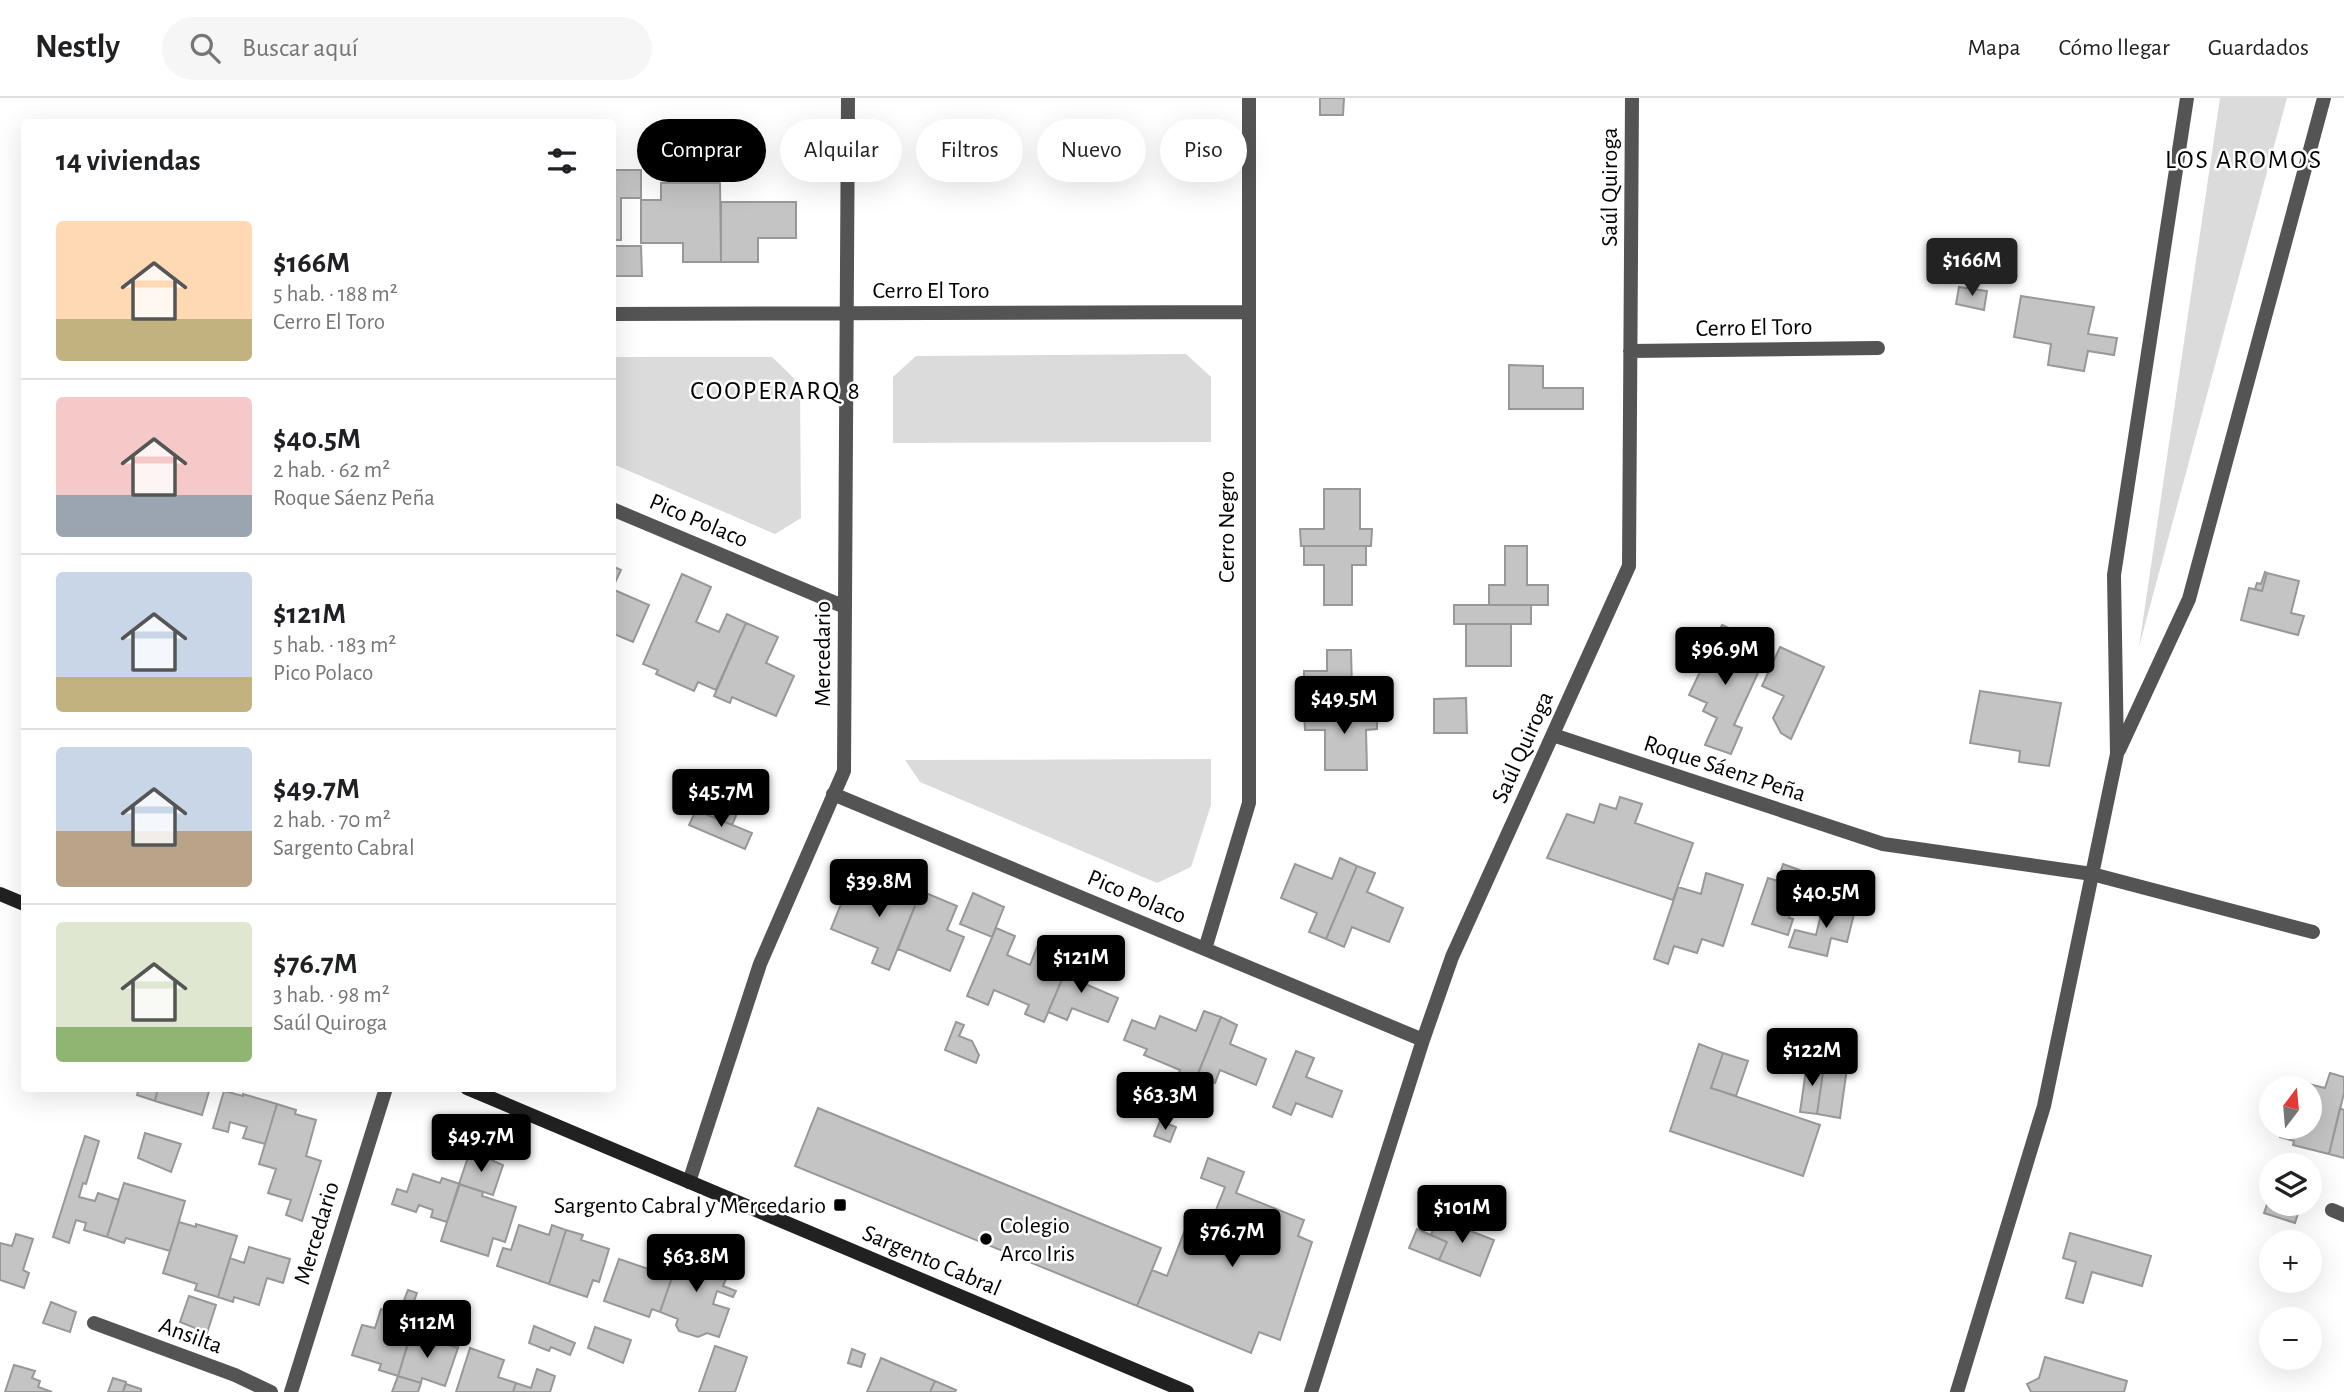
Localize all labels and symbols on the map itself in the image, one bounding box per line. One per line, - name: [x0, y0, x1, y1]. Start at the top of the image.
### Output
- street label: Saúl Quiroga: [1598, 127, 1622, 247]
- district label: LOS AROMOS: [2165, 147, 2323, 173]
- pin: $166M: [1923, 238, 2021, 298]
- street label: Cerro El Toro: [873, 279, 989, 303]
- street label: Cerro El Toro: [1695, 315, 1813, 341]
- district label: COOPERARQ 8: [690, 378, 862, 404]
- street label: Cerro Negro: [1215, 471, 1239, 583]
- street label: Pico Polaco: [646, 489, 751, 552]
- street label: Mercedario: [811, 601, 835, 707]
- pin: $96.9M: [1668, 628, 1782, 687]
- pin: $49.5M: [1287, 676, 1401, 736]
- street label: Saúl Quiroga: [1488, 688, 1558, 807]
- street label: Roque Sáenz Peña: [1641, 731, 1809, 806]
- pin: $45.7M: [664, 770, 778, 829]
- pin: $39.8M: [822, 860, 936, 919]
- street label: Pico Polaco: [1084, 865, 1189, 928]
- pin: $40.5M: [1769, 870, 1883, 930]
- pin: $121M: [1032, 936, 1130, 995]
- pin: $122M: [1763, 1028, 1861, 1088]
- pin: $63.3M: [1108, 1072, 1222, 1132]
- north arrow: [2259, 1076, 2322, 1139]
- pin: $49.7M: [424, 1114, 538, 1174]
- street label: Mercedario: [290, 1179, 344, 1288]
- pin: $101M: [1413, 1186, 1511, 1245]
- place label: Sargento Cabral y Mercedario: [554, 1194, 826, 1218]
- marker: Sargento Cabral y Mercedario: [832, 1197, 848, 1213]
- pin: $76.7M: [1175, 1210, 1289, 1269]
- place label: Colegio Arco Iris: [1000, 1214, 1075, 1266]
- street label: Sargento Cabral: [859, 1221, 1004, 1301]
- marker: Colegio Arco Iris: [978, 1231, 994, 1247]
- pin: $63.8M: [639, 1234, 753, 1294]
- pin: $112M: [378, 1300, 476, 1360]
- street label: Ansilta: [156, 1313, 225, 1358]

